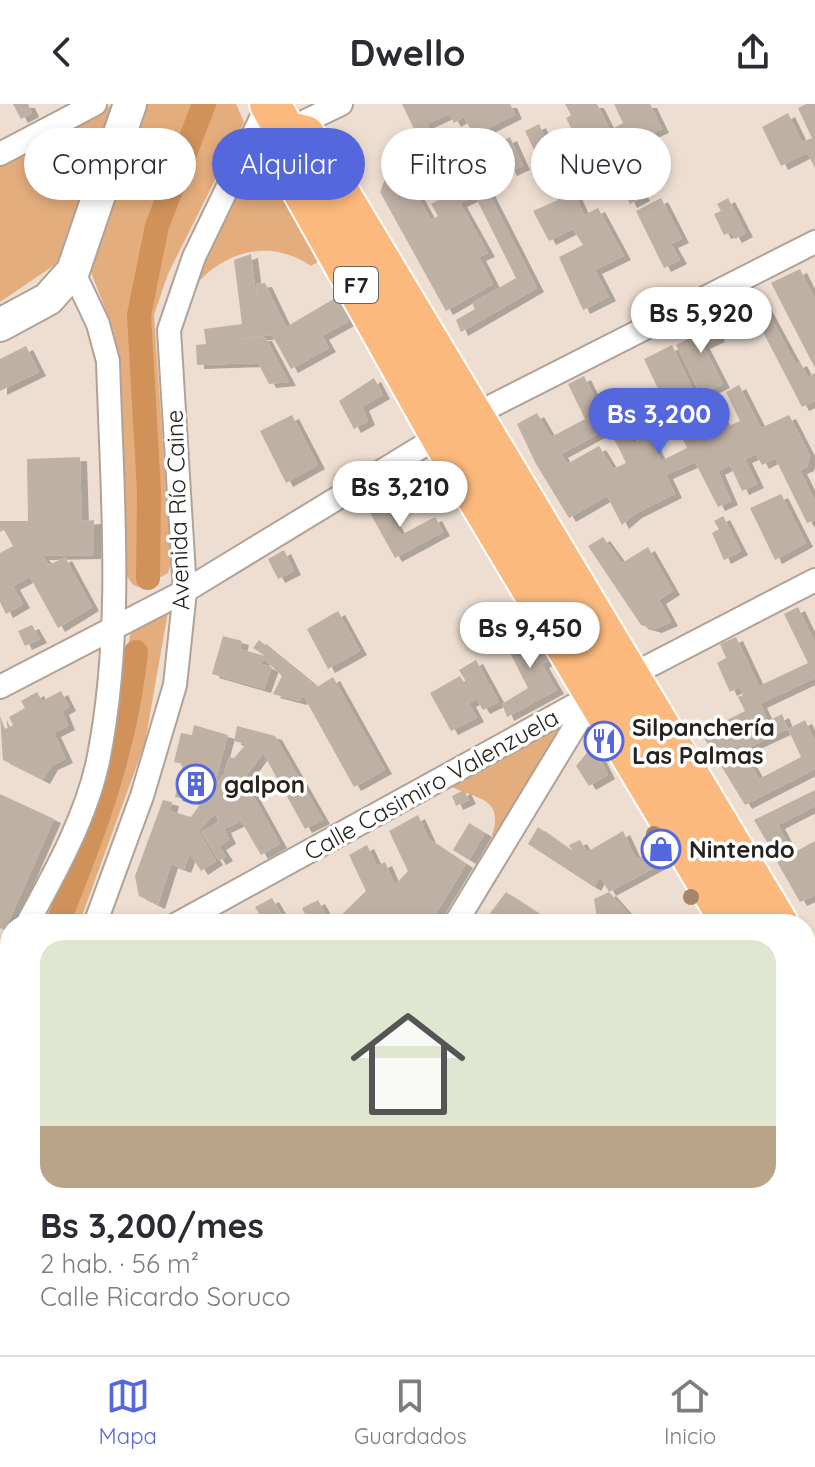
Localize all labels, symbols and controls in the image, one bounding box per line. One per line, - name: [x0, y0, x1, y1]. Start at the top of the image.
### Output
- icon: back: [40, 30, 84, 74]
- text: Dwello: [349, 30, 466, 75]
- icon: share: [731, 30, 775, 74]
- chip: Comprar: [24, 128, 196, 200]
- chip: Alquilar: [212, 128, 365, 200]
- chip: Filtros: [381, 128, 515, 200]
- chip: Nuevo: [531, 128, 671, 200]
- road number: F7: [334, 267, 378, 303]
- pin: Bs 5,920: [618, 287, 784, 355]
- text: Bs 5,920: [649, 296, 753, 329]
- pin: Bs 3,200: [576, 388, 742, 456]
- text: Bs 3,200: [607, 397, 711, 430]
- street label: Avenida Río Caine: [159, 409, 195, 611]
- pin: Bs 3,210: [317, 461, 483, 529]
- text: Bs 3,210: [351, 470, 449, 503]
- pin: Bs 9,450: [447, 602, 613, 670]
- text: Bs 9,450: [478, 611, 582, 644]
- street label: Calle Casimiro Valenzuela: [299, 702, 563, 866]
- place label: Silpanchería Las Palmas: [632, 712, 775, 770]
- restaurant icon: Silpanchería Las Palmas: [583, 720, 625, 762]
- building icon: galpon: [175, 763, 217, 805]
- place label: galpon: [224, 769, 305, 799]
- shop icon: Nintendo: [640, 828, 682, 870]
- place label: Nintendo: [689, 834, 795, 864]
- icon: home: [336, 992, 480, 1136]
- text: Bs 3,200/mes: [40, 1204, 264, 1247]
- text: 2 hab. · 56 m²: [40, 1247, 199, 1280]
- text: Calle Ricardo Soruco: [40, 1280, 291, 1313]
- tab: Mapa: [99, 1374, 157, 1450]
- tab: Guardados: [354, 1374, 467, 1450]
- tab: Inicio: [664, 1374, 716, 1450]

